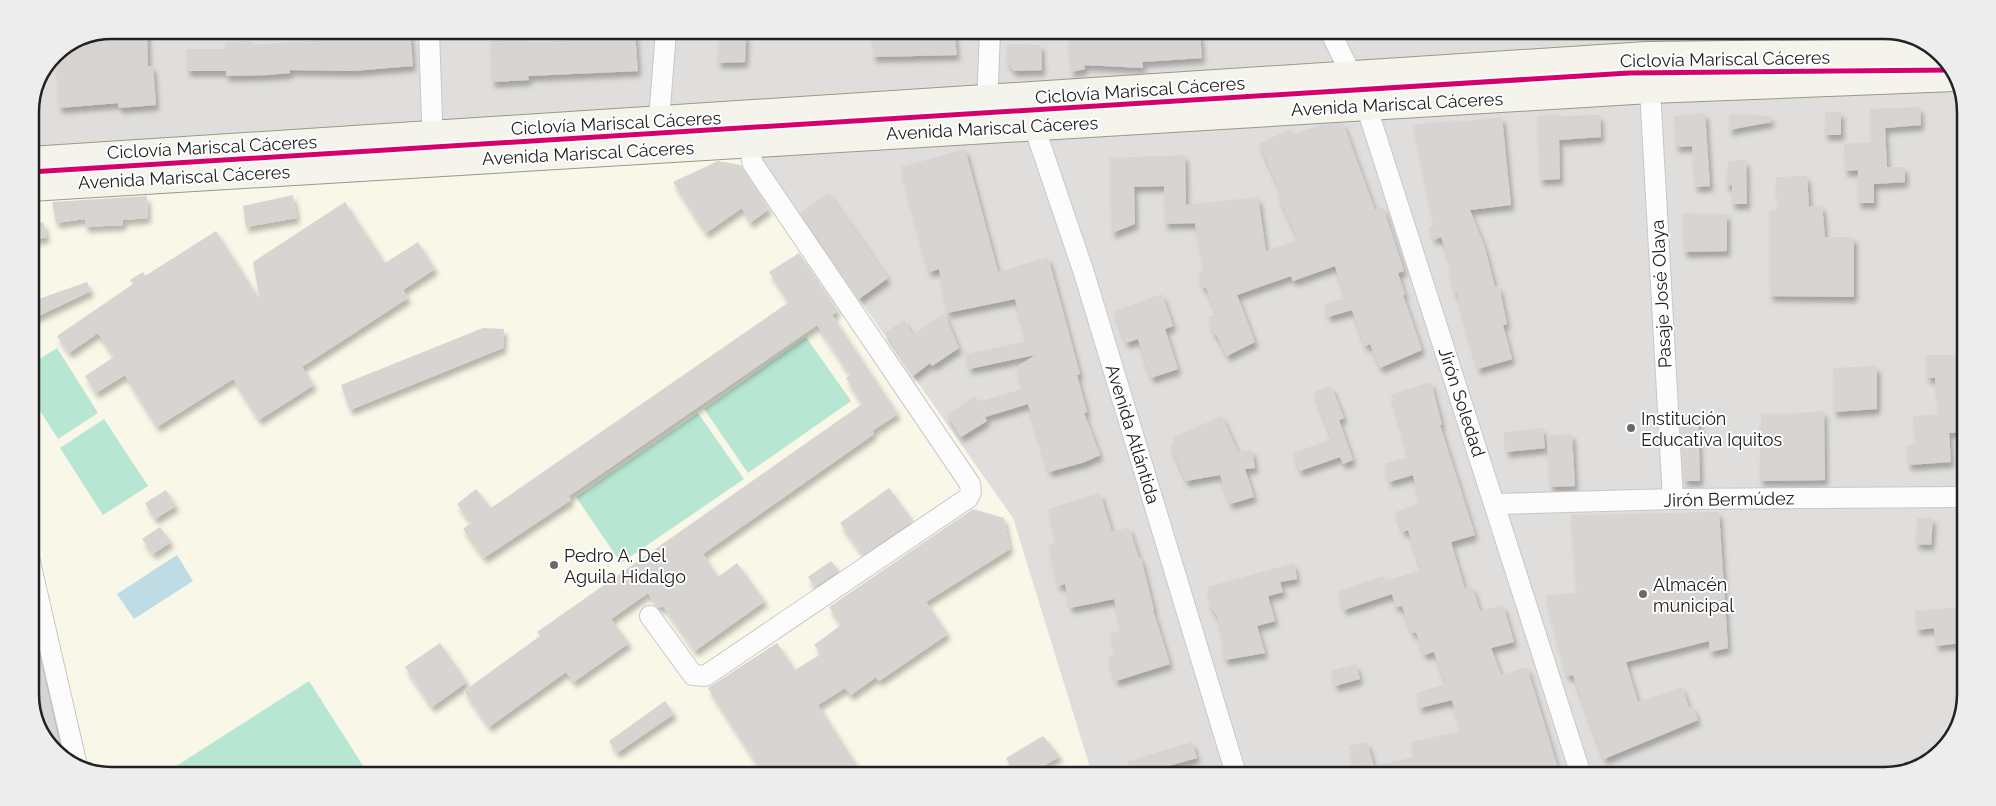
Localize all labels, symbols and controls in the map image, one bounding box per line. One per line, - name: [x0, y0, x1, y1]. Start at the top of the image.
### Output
- street label: Ciclovía Mariscal Cáceres: [1620, 47, 1831, 71]
- street label: Ciclovía Mariscal Cáceres: [1034, 72, 1246, 108]
- street label: Avenida Mariscal Cáceres: [1290, 88, 1504, 120]
- street label: Ciclovía Mariscal Cáceres: [510, 107, 722, 139]
- street label: Avenida Mariscal Cáceres: [885, 112, 1099, 144]
- street label: Ciclovía Mariscal Cáceres: [106, 131, 318, 163]
- street label: Avenida Mariscal Cáceres: [481, 137, 695, 169]
- street label: Avenida Mariscal Cáceres: [77, 161, 291, 193]
- street label: Pasaje José Olaya: [1647, 219, 1675, 369]
- street label: Jirón Soledad: [1434, 345, 1490, 459]
- street label: Avenida Atlántida: [1102, 362, 1164, 506]
- place label: Institución Educativa Iquitos: [1641, 408, 1783, 450]
- marker: Institución Educativa Iquitos: [1625, 422, 1637, 434]
- street label: Jirón Bermúdez: [1663, 487, 1795, 511]
- place label: Pedro A. Del Aguila Hidalgo: [564, 545, 686, 587]
- marker: Pedro A. Del Aguila Hidalgo: [548, 559, 560, 571]
- place label: Almacén municipal: [1653, 574, 1734, 616]
- marker: Almacén municipal: [1637, 588, 1649, 600]

